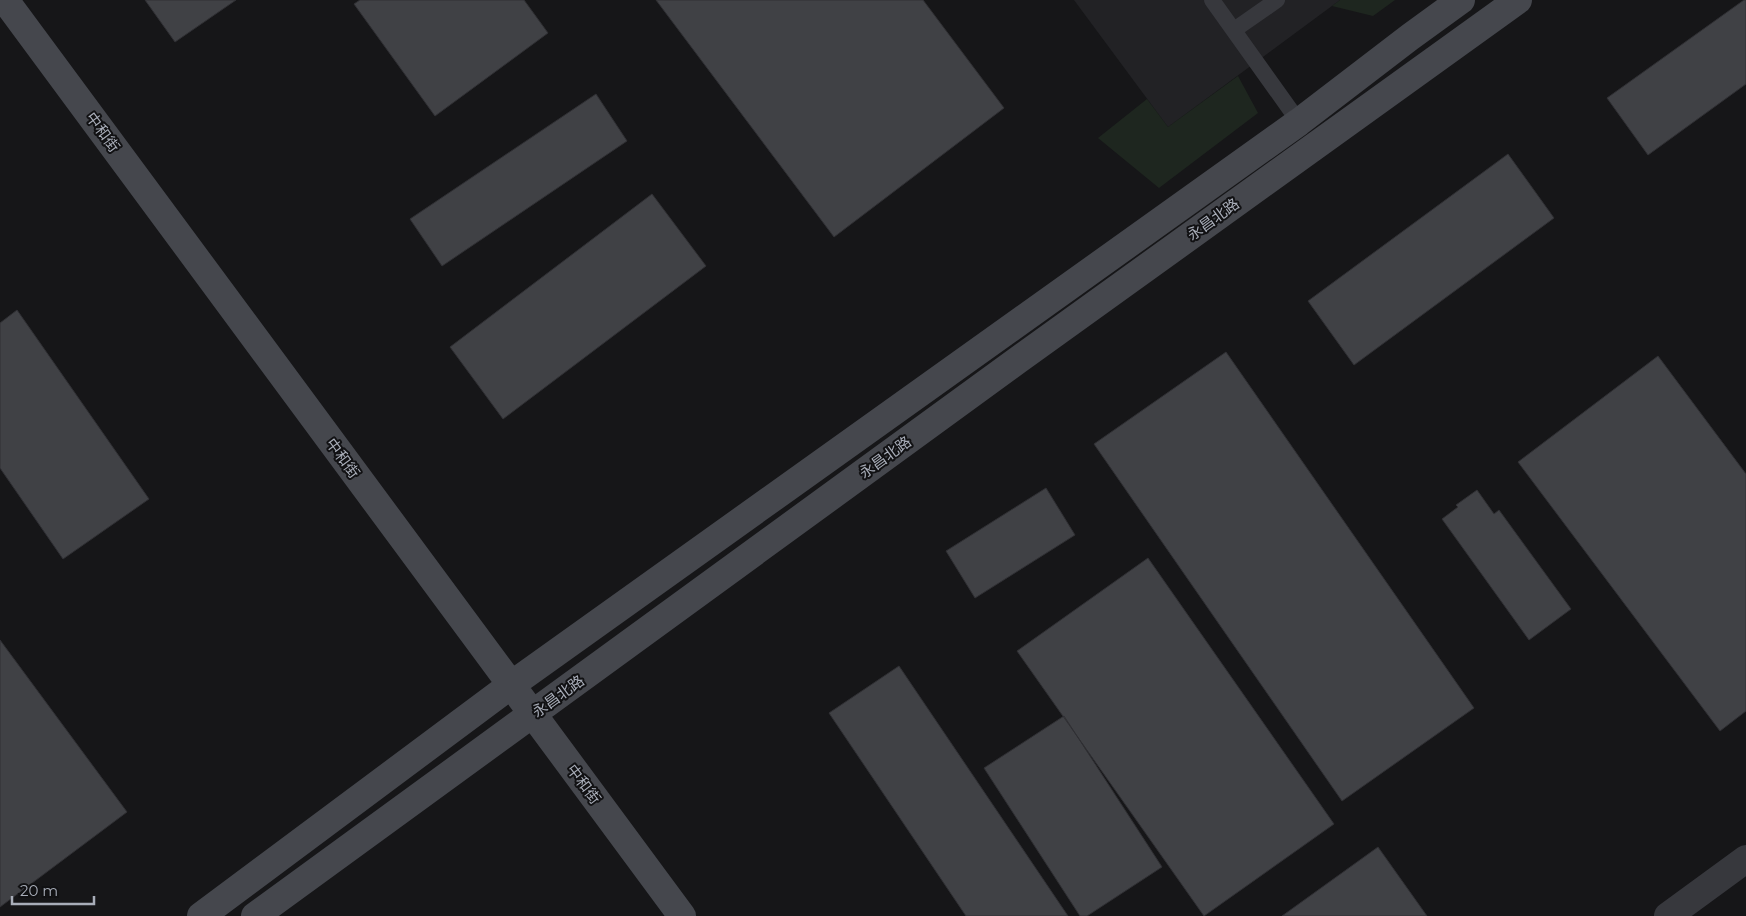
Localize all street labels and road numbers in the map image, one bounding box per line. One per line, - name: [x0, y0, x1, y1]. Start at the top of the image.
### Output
- street label: 中和街: [82, 108, 124, 156]
- street label: 永昌北路: [1183, 194, 1243, 244]
- street label: 永昌北路: [855, 432, 915, 482]
- street label: 中和街: [322, 434, 364, 482]
- street label: 永昌北路: [528, 671, 588, 721]
- street label: 中和街: [563, 760, 605, 808]

